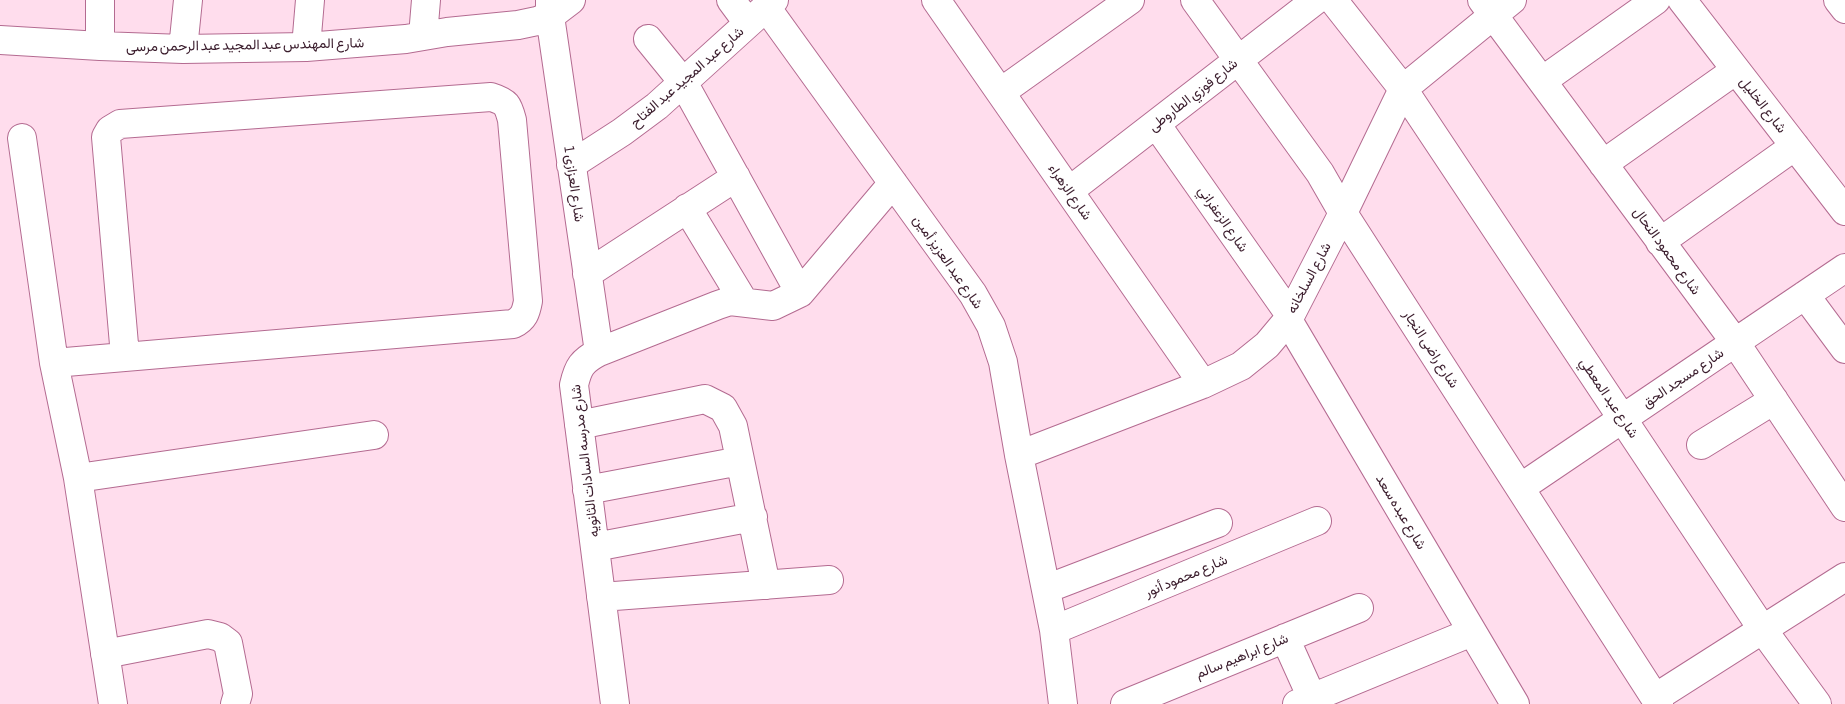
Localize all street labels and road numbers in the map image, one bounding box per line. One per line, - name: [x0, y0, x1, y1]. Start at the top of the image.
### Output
- street label: شارع عبد المجيد عبد الفتاح: [627, 23, 747, 131]
- street label: شارع المهندس عبد المجيد عبد الرحمن مرسى: [126, 35, 364, 55]
- street label: شارع فوزي الطاروطى: [1145, 55, 1241, 135]
- street label: شارع الخليل: [1736, 74, 1790, 136]
- street label: شارع العزازى 1: [560, 145, 588, 223]
- street label: شارع الزهراء: [1045, 161, 1095, 223]
- street label: شارع الزعفراني: [1194, 183, 1252, 255]
- street label: شارع محمود النحال: [1630, 204, 1704, 298]
- street label: شارع عبد العزيز أمين: [909, 212, 987, 312]
- street label: شارع السلخانه: [1283, 240, 1335, 316]
- street label: شارع راضى النجار: [1399, 307, 1463, 391]
- street label: شارع مسجد الحق: [1639, 345, 1727, 411]
- street label: شارع عبد المعطي: [1576, 355, 1642, 441]
- street label: شارع مدرسه السادات الثانويه: [567, 384, 603, 538]
- street label: شارع عبده سعد: [1372, 471, 1430, 553]
- street label: شارع محمود أنور: [1142, 551, 1230, 601]
- street label: شارع ابراهيم سالم: [1193, 630, 1291, 682]

